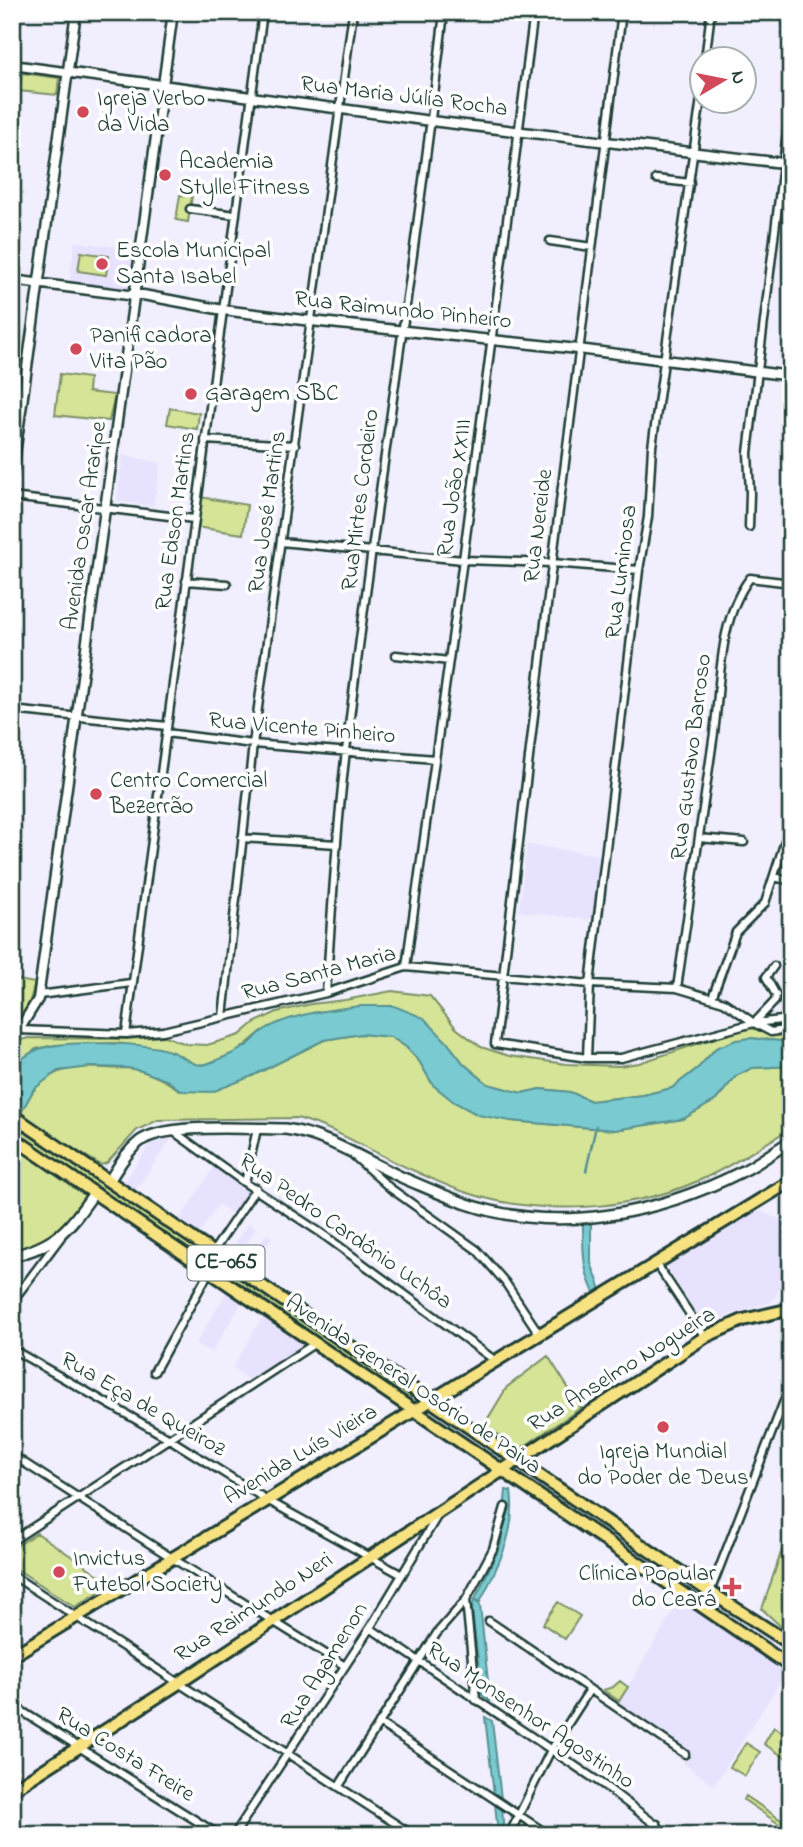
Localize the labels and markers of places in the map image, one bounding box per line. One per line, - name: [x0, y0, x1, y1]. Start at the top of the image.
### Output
- place label: Igreja Verbo da Vida: [97, 83, 205, 142]
- marker: Igreja Verbo da Vida: [75, 104, 91, 120]
- place label: Academia Stylle Fitness: [179, 146, 310, 207]
- marker: Academia Stylle Fitness: [157, 167, 173, 183]
- place label: Escola Municipal Santa Isabel: [116, 235, 271, 294]
- marker: Escola Municipal Santa Isabel: [94, 256, 110, 272]
- place label: Panificadora Vita Pão: [89, 320, 212, 379]
- marker: Panificadora Vita Pão: [68, 341, 84, 357]
- place label: Garagem SBC: [205, 378, 339, 412]
- marker: Garagem SBC: [183, 386, 199, 402]
- place label: Centro Comercial Bezerrão: [109, 765, 267, 824]
- marker: Centro Comercial Bezerrão: [88, 786, 104, 802]
- marker: Igreja Mundial do Poder de Deus: [655, 1419, 671, 1435]
- place label: Igreja Mundial do Poder de Deus: [577, 1436, 749, 1495]
- place label: Invictus Futebol Society: [72, 1543, 222, 1604]
- place label: Clínica Popular do Ceará: [579, 1558, 717, 1617]
- marker: Invictus Futebol Society: [51, 1564, 67, 1580]
- marker: Clínica Popular do Ceará: [722, 1577, 742, 1597]

